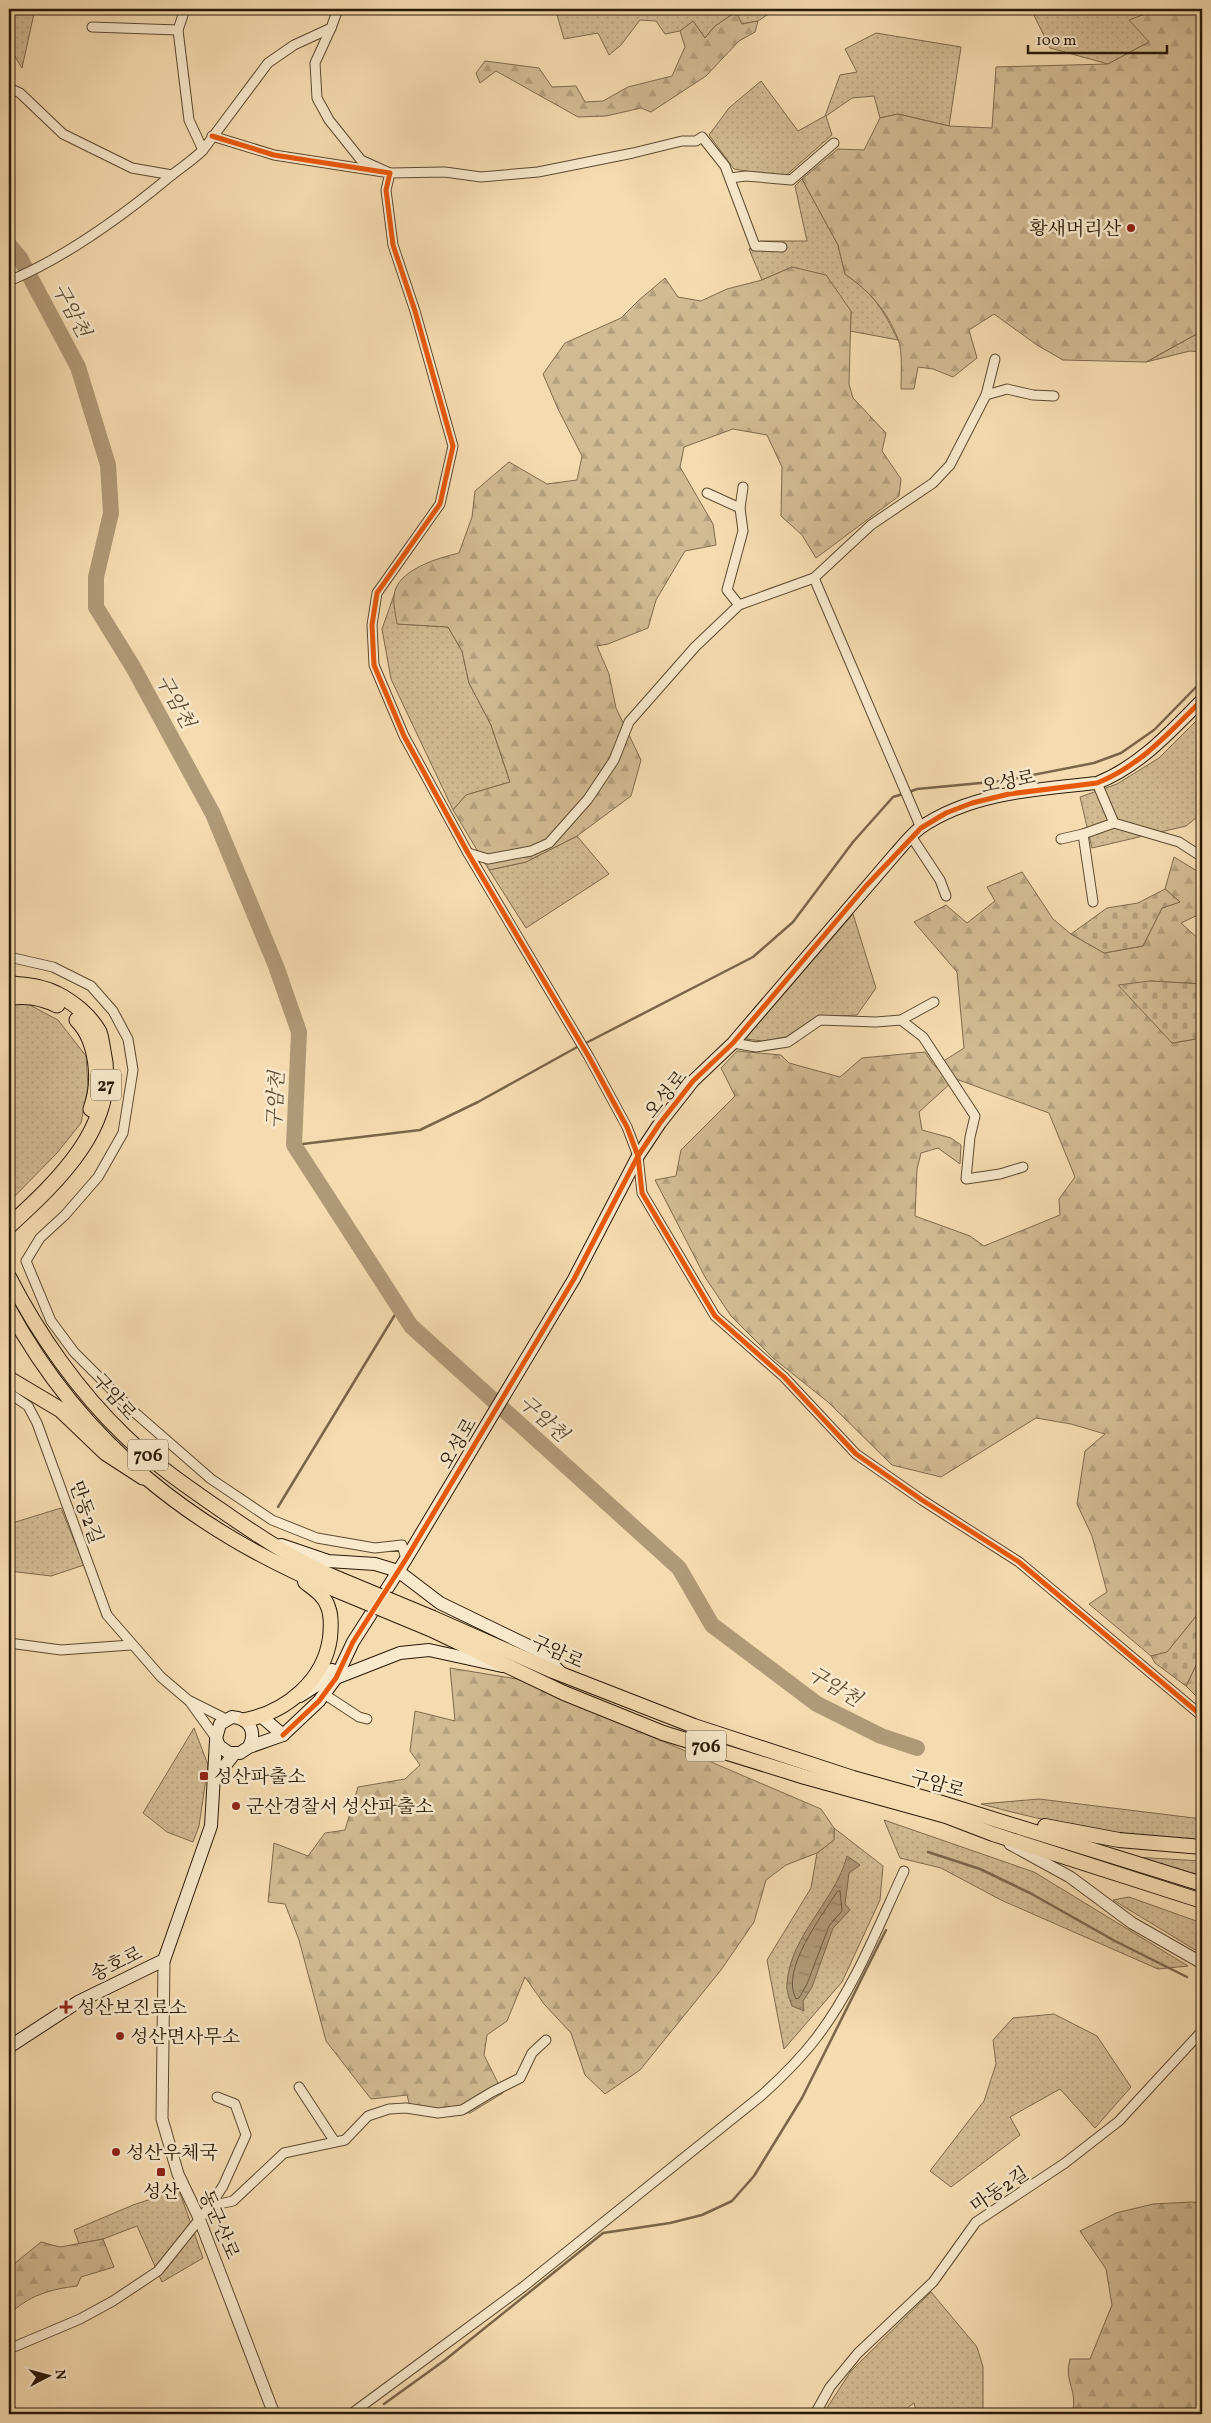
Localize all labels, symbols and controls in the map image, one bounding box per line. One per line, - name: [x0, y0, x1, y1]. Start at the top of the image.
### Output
- scale bar: [1028, 22, 1167, 54]
- text: 100 m: [1036, 31, 1076, 52]
- place label: 황새머리산: [1029, 217, 1122, 243]
- marker: 황새머리산: [1125, 222, 1137, 234]
- water label: 구암천: [44, 279, 97, 345]
- water label: 구암천: [148, 670, 201, 736]
- street label: 오성로: [979, 765, 1038, 801]
- street label: 오성로: [639, 1066, 694, 1125]
- water label: 구암천: [261, 1069, 293, 1130]
- road number: 27: [91, 1070, 121, 1100]
- street label: 구암로: [86, 1368, 141, 1427]
- water label: 구암천: [512, 1390, 575, 1450]
- street label: 오성로: [434, 1414, 484, 1474]
- road number: 706: [128, 1440, 168, 1470]
- street label: 만동2길: [62, 1478, 108, 1548]
- street label: 구암로: [527, 1630, 588, 1676]
- water label: 구암천: [802, 1661, 867, 1716]
- road number: 706: [686, 1730, 726, 1762]
- place label: 성산파출소: [214, 1765, 306, 1791]
- street label: 구암로: [907, 1765, 967, 1805]
- marker: 성산파출소: [198, 1770, 210, 1782]
- place label: 군산경찰서 성산파출소: [246, 1795, 433, 1821]
- marker: 군산경찰서 성산파출소: [230, 1800, 242, 1812]
- street label: 송호로: [86, 1941, 147, 1989]
- place label: 성산보진료소: [77, 1996, 187, 2022]
- marker: 성산보진료소: [59, 2000, 73, 2014]
- place label: 성산면사무소: [130, 2025, 240, 2051]
- marker: 성산면사무소: [114, 2030, 126, 2042]
- place label: 성산우체국: [126, 2141, 218, 2167]
- marker: 성산우체국: [110, 2146, 122, 2158]
- street label: 마동2길: [966, 2162, 1034, 2220]
- marker: 성산: [155, 2166, 167, 2178]
- place label: 성산: [143, 2180, 180, 2206]
- street label: 동군산로: [192, 2186, 244, 2264]
- north arrow: [22, 2350, 72, 2400]
- text: N: [49, 2369, 69, 2381]

